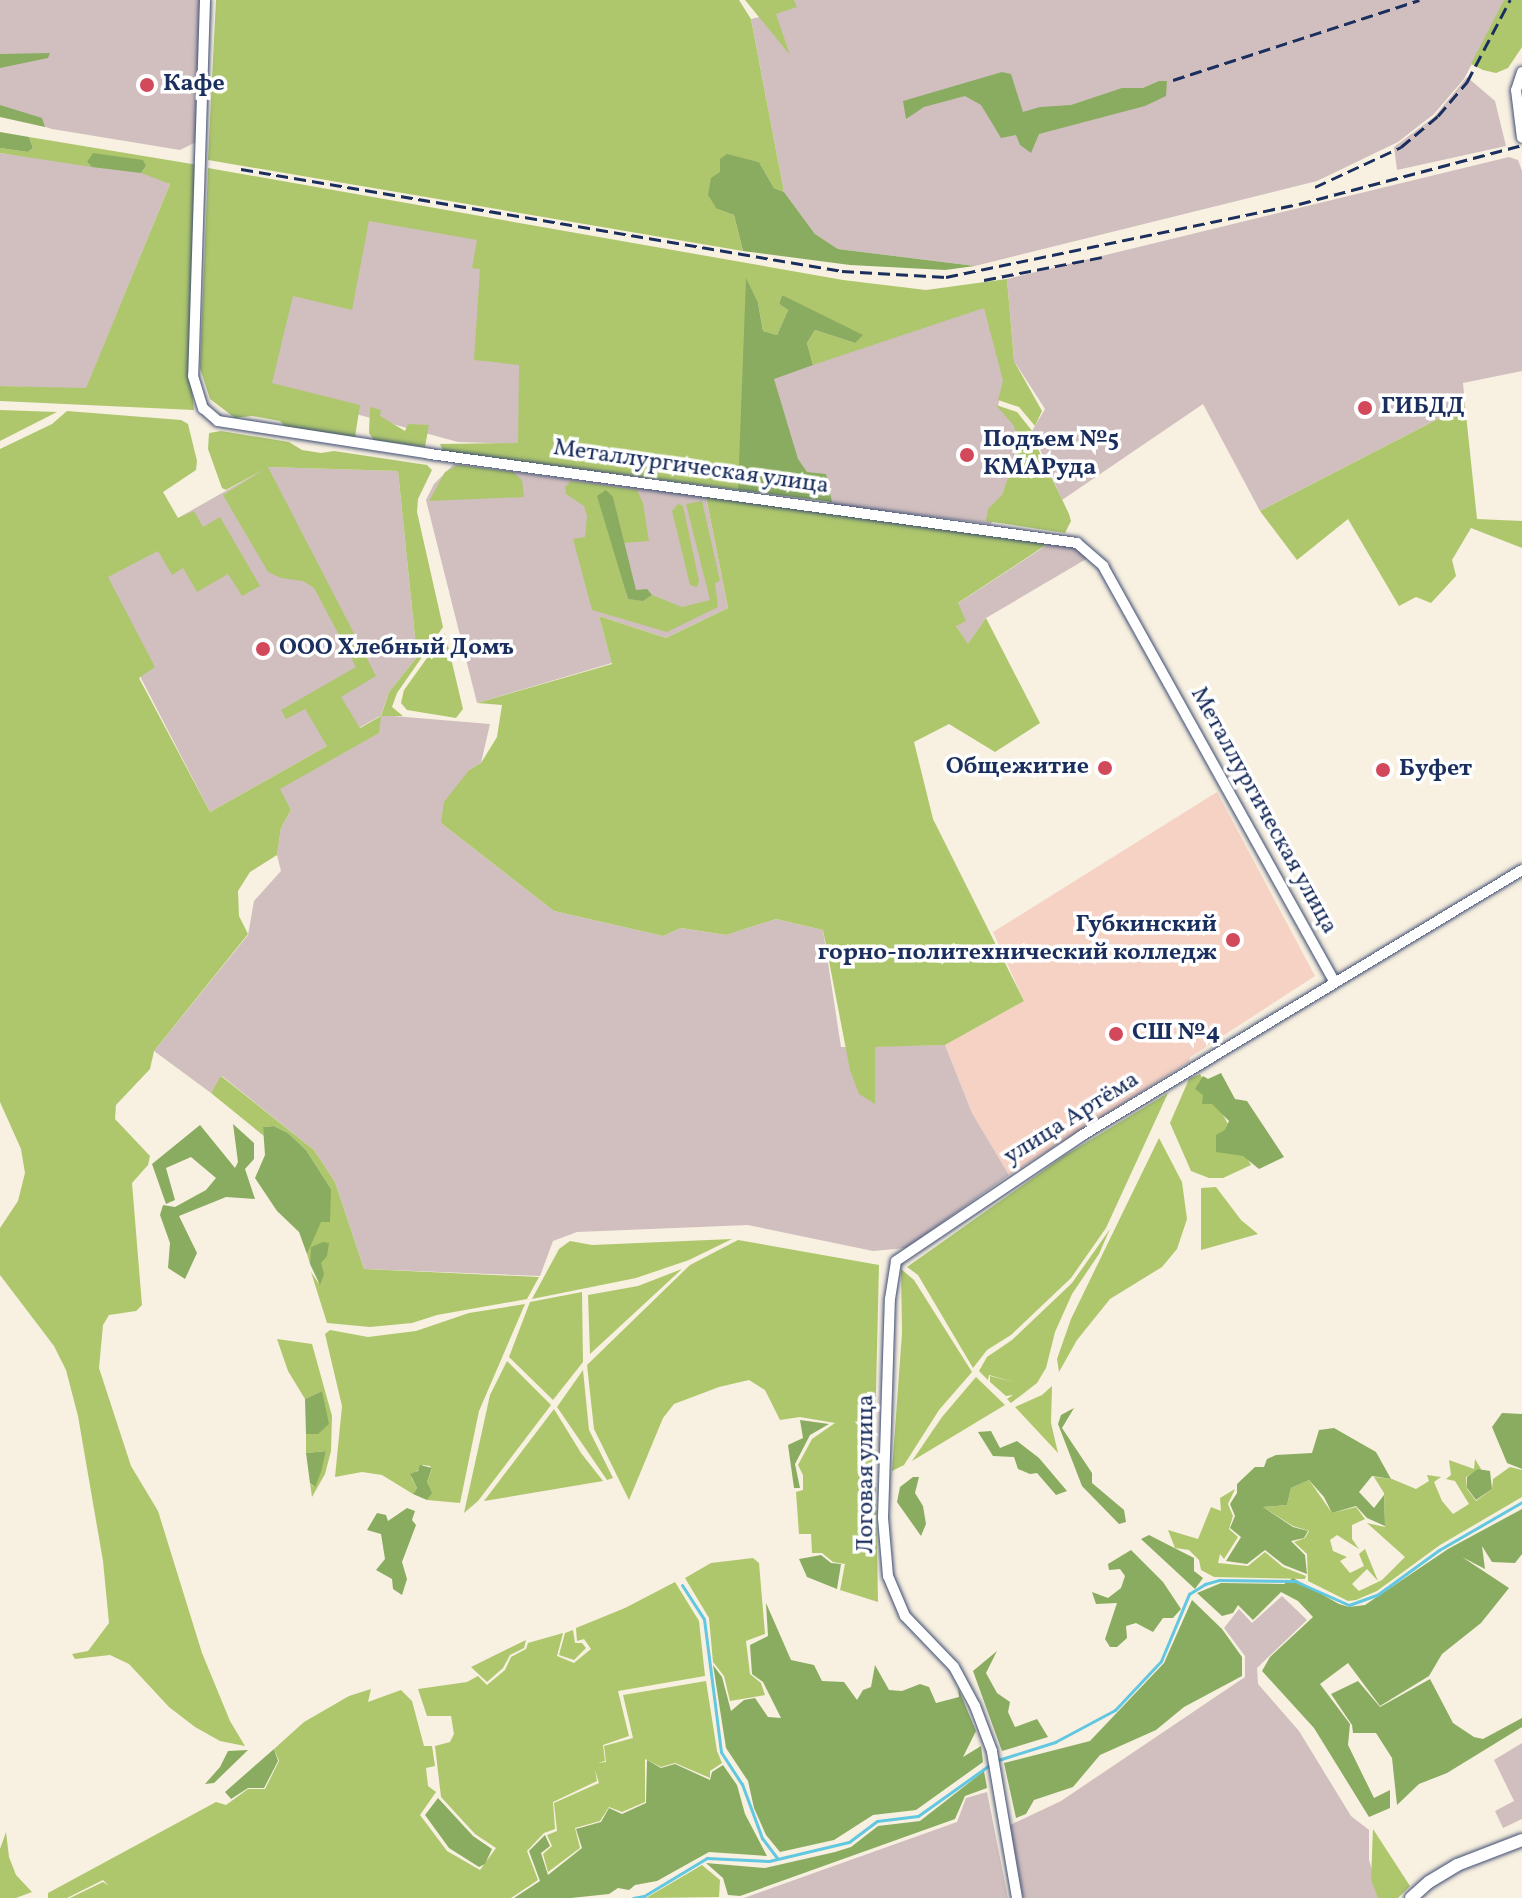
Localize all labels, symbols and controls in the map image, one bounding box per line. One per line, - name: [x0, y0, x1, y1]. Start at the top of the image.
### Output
- place label: Кафе: [163, 71, 225, 99]
- marker: Кафе: [138, 76, 156, 94]
- place label: ГИБДД: [1381, 394, 1465, 422]
- marker: ГИБДД: [1356, 399, 1374, 417]
- place label: Подъем №5 КМАРуда: [983, 427, 1119, 483]
- street label: Металлургическая улица: [551, 434, 831, 502]
- marker: Подъем №5 КМАРуда: [958, 446, 976, 464]
- place label: ООО Хлебный Домъ: [279, 635, 514, 663]
- marker: ООО Хлебный Домъ: [254, 640, 272, 658]
- street label: Металлургическая улица: [1183, 682, 1343, 940]
- place label: Общежитие: [946, 754, 1089, 782]
- place label: Буфет: [1399, 756, 1472, 784]
- marker: Общежитие: [1096, 759, 1114, 777]
- marker: Буфет: [1374, 761, 1392, 779]
- place label: Губкинский горно-политехнический колледж: [818, 912, 1217, 968]
- marker: Губкинский горно-политехнический колледж: [1224, 931, 1242, 949]
- place label: СШ №4: [1132, 1020, 1220, 1048]
- marker: СШ №4: [1107, 1025, 1125, 1043]
- street label: улица Артёма: [999, 1066, 1145, 1172]
- street label: Логовая улица: [853, 1394, 881, 1554]

